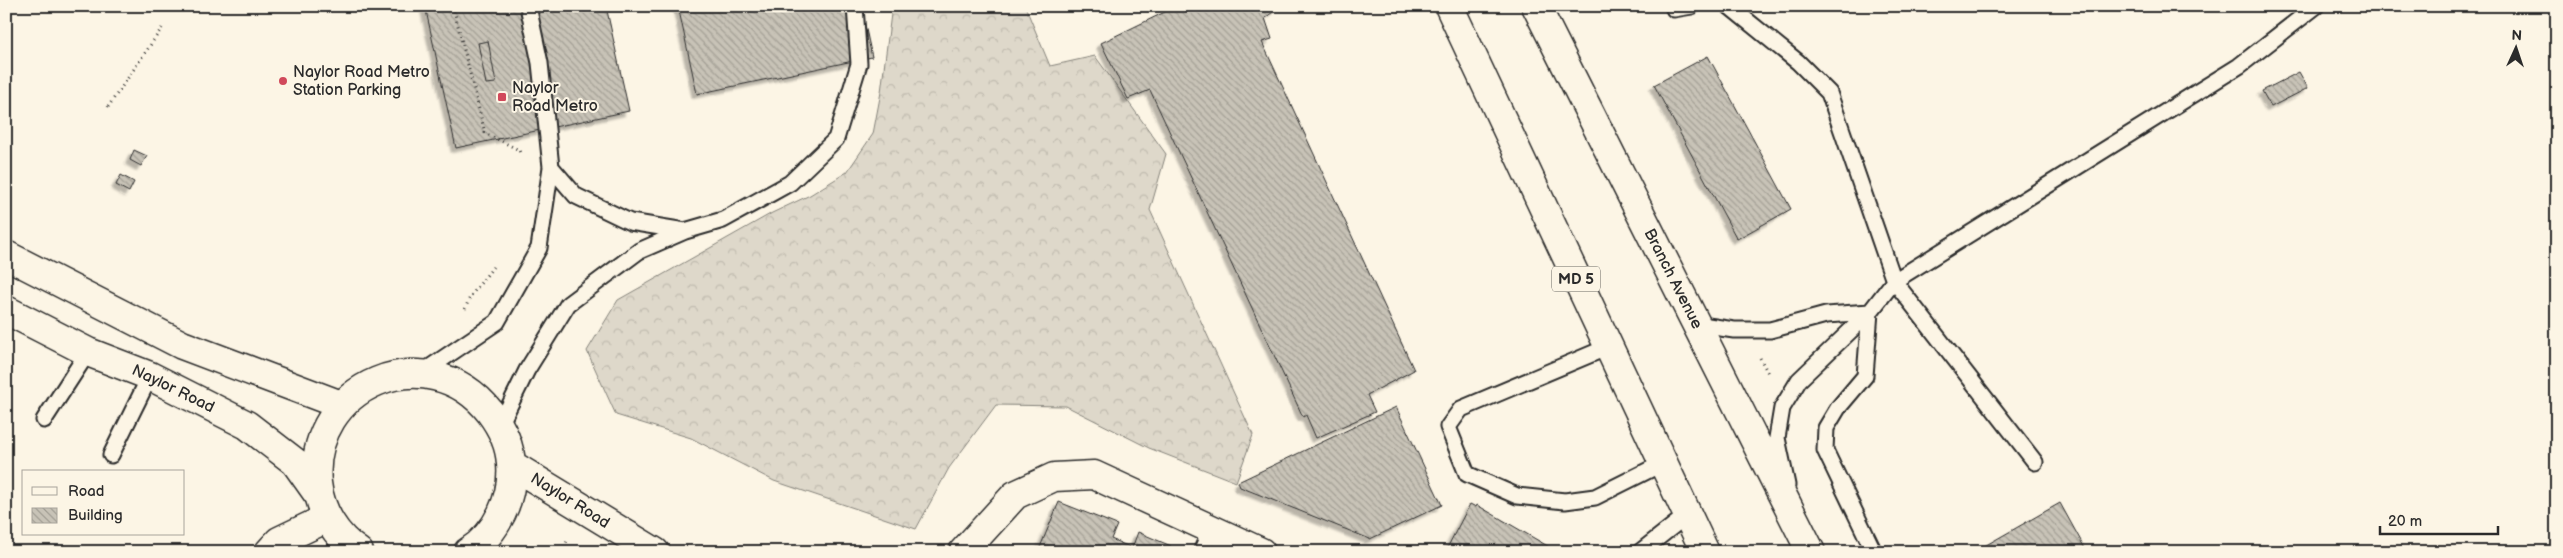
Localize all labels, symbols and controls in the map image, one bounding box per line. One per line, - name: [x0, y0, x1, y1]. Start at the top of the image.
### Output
- north arrow: [2490, 22, 2540, 72]
- text: N: [2511, 27, 2522, 44]
- place label: Naylor Road Metro Station Parking: [293, 63, 430, 100]
- marker: Naylor Road Metro Station Parking: [277, 75, 289, 87]
- place label: Naylor Road Metro: [512, 79, 598, 116]
- marker: Naylor Road Metro: [496, 91, 508, 103]
- street label: Branch Avenue: [1640, 226, 1707, 333]
- road number: MD 5: [1552, 266, 1600, 292]
- street label: Naylor Road: [129, 361, 217, 417]
- street label: Naylor Road: [527, 469, 613, 533]
- legend: [22, 470, 185, 536]
- text: Road: [68, 482, 104, 501]
- scale bar: [2380, 503, 2498, 535]
- text: Building: [68, 506, 123, 525]
- text: 20 m: [2388, 512, 2422, 531]

